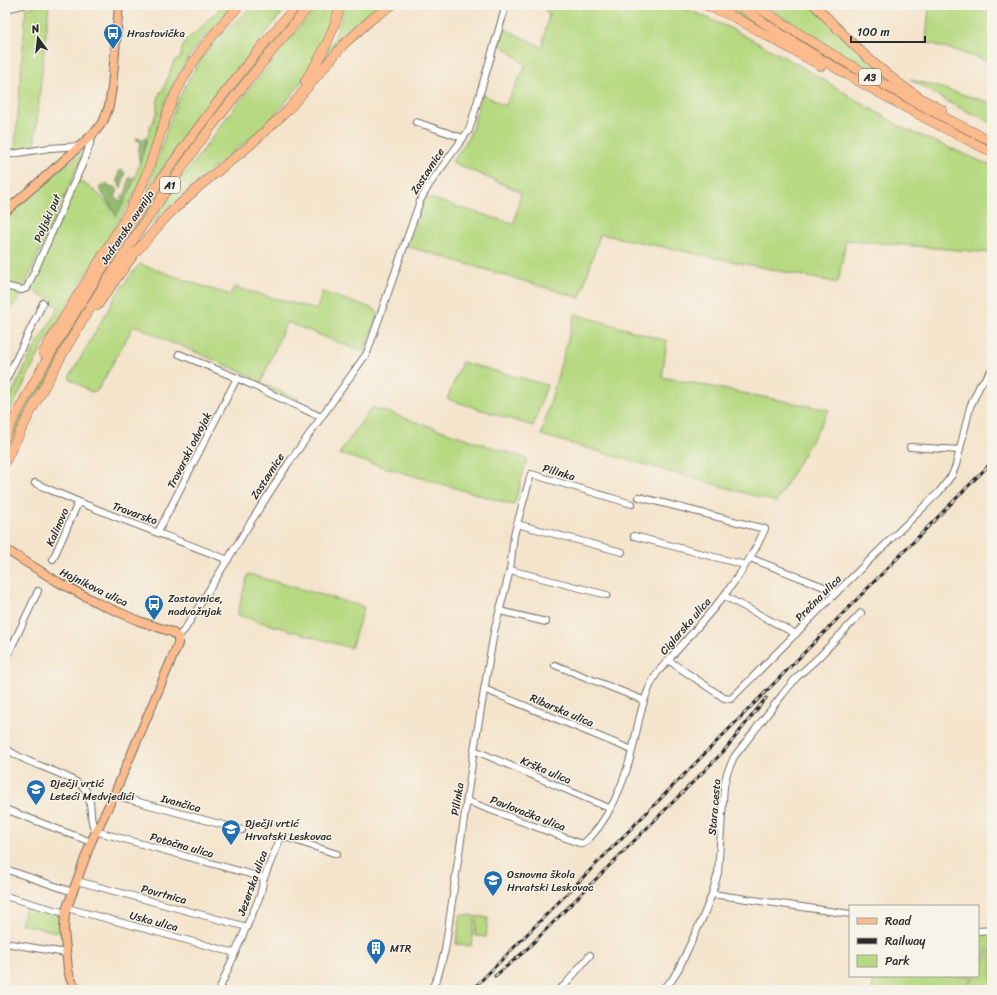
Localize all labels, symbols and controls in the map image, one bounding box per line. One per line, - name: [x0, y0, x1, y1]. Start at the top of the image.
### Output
- north arrow: [18, 18, 58, 58]
- scale bar: [851, 18, 925, 44]
- text: N: [28, 19, 42, 39]
- text: 100 m: [857, 21, 890, 43]
- bus stop icon: Hrastovička: [102, 22, 124, 50]
- place label: Hrastovička: [127, 24, 185, 43]
- road number: A3: [859, 69, 881, 85]
- street label: Zastavnice: [405, 144, 450, 198]
- road number: A1: [160, 177, 180, 193]
- street label: Jadranska avenija: [95, 186, 160, 269]
- street label: Poljski put: [28, 190, 67, 246]
- street label: Travarski odvojak: [162, 408, 217, 492]
- street label: Zastavnice: [245, 449, 290, 503]
- street label: Pilinka: [540, 459, 578, 486]
- street label: Travarsko: [110, 497, 161, 531]
- street label: Kalinovo: [41, 504, 75, 550]
- street label: Hojnikova ulica: [56, 563, 132, 612]
- street label: Prečna ulica: [791, 570, 847, 626]
- place label: Zastavnice, nadvožnjak: [168, 589, 223, 621]
- bus stop icon: Zastavnice, nadvožnjak: [143, 593, 165, 621]
- street label: Ciglarska ulica: [655, 593, 716, 659]
- street label: Ribarska ulica: [527, 689, 597, 733]
- street label: Krška ulica: [517, 751, 575, 790]
- place label: Dječji vrtić Leteći Medvjedići: [50, 774, 135, 806]
- school or university icon: Dječji vrtić Leteći Medvjedići: [25, 778, 47, 806]
- street label: Stara cesta: [703, 778, 726, 836]
- street label: Pilinka: [446, 781, 470, 817]
- street label: Ivančica: [158, 789, 203, 818]
- street label: Pavlovačka ulica: [487, 790, 569, 837]
- place label: Dječji vrtić Hrvatski Leskovac: [245, 814, 332, 846]
- school or university icon: Dječji vrtić Hrvatski Leskovac: [220, 818, 242, 846]
- street label: Potočna ulica: [148, 827, 216, 864]
- street label: Jezerska ulica: [232, 848, 273, 919]
- place label: Osnovna škola Hrvatski Leskovac: [507, 865, 594, 897]
- school or university icon: Osnovna škola Hrvatski Leskovac: [482, 869, 504, 897]
- street label: Povrtnica: [139, 879, 189, 910]
- legend: [849, 905, 979, 977]
- street label: Uska ulica: [127, 906, 181, 937]
- text: Road: [885, 910, 912, 932]
- text: Railway: [885, 930, 926, 952]
- building icon: MTR: [365, 937, 387, 965]
- place label: MTR: [390, 939, 412, 958]
- text: Park: [885, 950, 910, 972]

